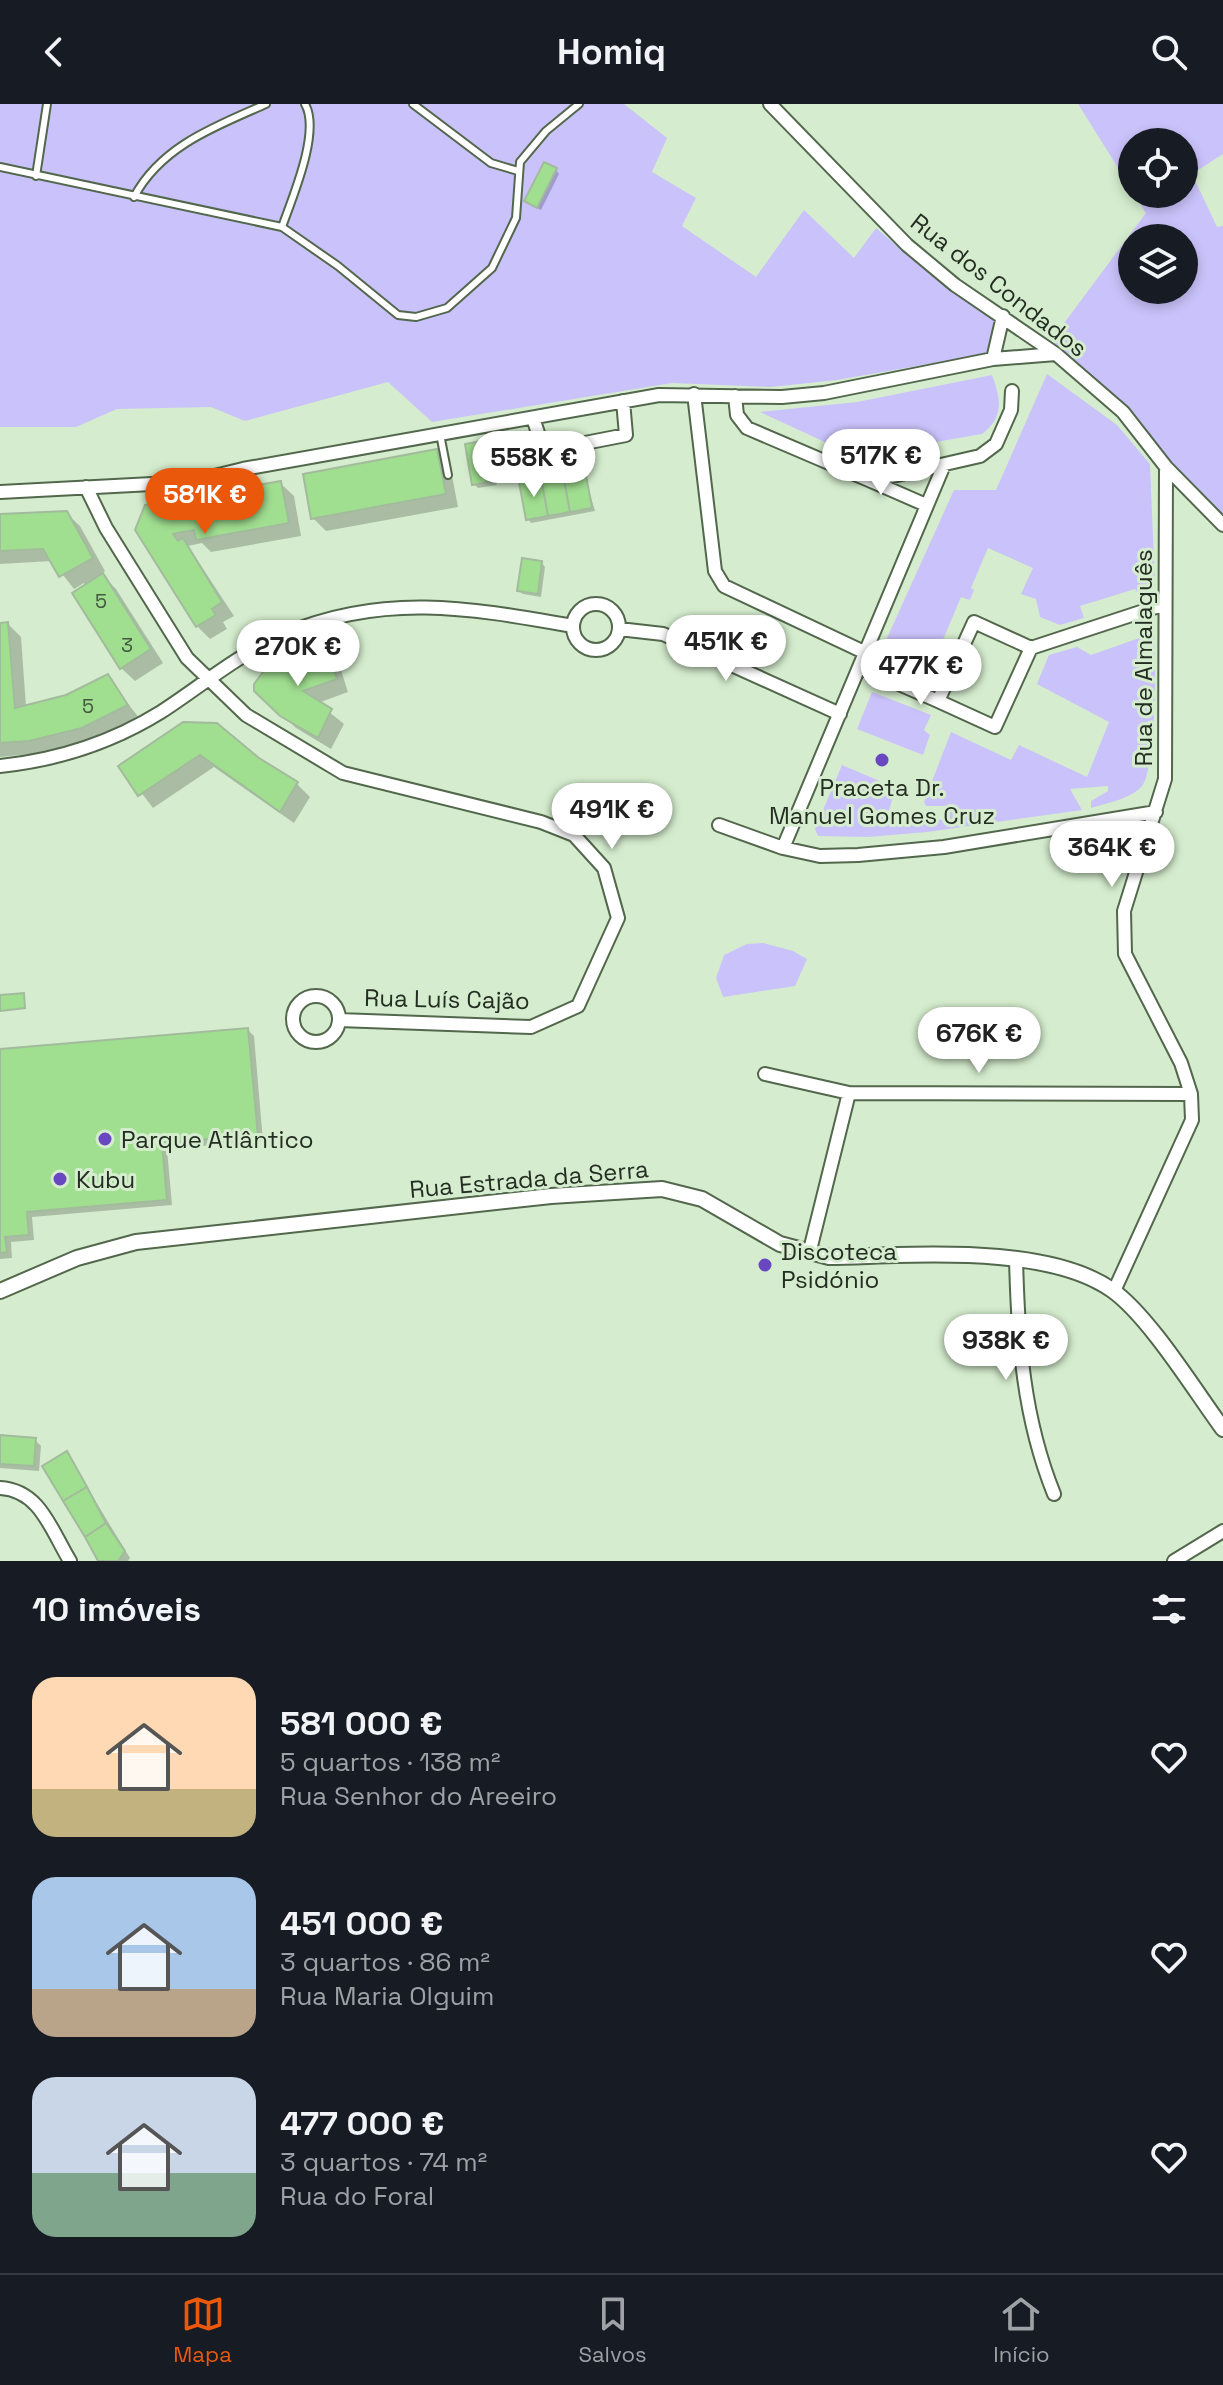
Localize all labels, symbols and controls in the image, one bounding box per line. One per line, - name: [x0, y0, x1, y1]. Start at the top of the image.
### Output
- text: Homiq: [557, 29, 666, 75]
- icon: back: [32, 30, 76, 74]
- icon: search: [1147, 30, 1191, 74]
- map controls: [1118, 128, 1198, 304]
- button: locate: [1118, 128, 1198, 208]
- street label: Rua dos Condados: [904, 206, 1094, 364]
- button: layers: [1118, 224, 1198, 304]
- pin: 517K €: [816, 429, 946, 497]
- pin: 558K €: [469, 431, 599, 499]
- text: 517K €: [840, 438, 922, 472]
- text: 558K €: [490, 440, 578, 474]
- pin: 581K €: [140, 468, 270, 536]
- text: 581K €: [163, 477, 247, 511]
- street label: Rua de Almalaguês: [1128, 549, 1159, 767]
- house number: 5: [95, 588, 107, 614]
- pin: 451K €: [661, 615, 791, 683]
- pin: 270K €: [233, 620, 363, 688]
- text: 451K €: [684, 624, 768, 658]
- text: 270K €: [255, 629, 341, 663]
- house number: 3: [121, 632, 133, 658]
- pin: 477K €: [856, 639, 986, 707]
- text: 477K €: [879, 648, 963, 682]
- house number: 5: [82, 693, 94, 719]
- marker: Praceta Dr. Manuel Gomes Cruz: [873, 751, 891, 769]
- place label: Praceta Dr. Manuel Gomes Cruz: [769, 772, 995, 831]
- pin: 491K €: [547, 783, 677, 851]
- text: 491K €: [570, 792, 654, 826]
- pin: 364K €: [1047, 821, 1177, 889]
- text: 364K €: [1068, 830, 1156, 864]
- street label: Rua Luís Cajão: [364, 982, 530, 1016]
- pin: 676K €: [914, 1007, 1044, 1075]
- text: 676K €: [936, 1016, 1022, 1050]
- place label: Parque Atlântico: [121, 1124, 314, 1155]
- marker: Parque Atlântico: [96, 1130, 114, 1148]
- street label: Rua Estrada da Serra: [408, 1153, 650, 1205]
- place label: Kubu: [76, 1164, 135, 1195]
- marker: Kubu: [51, 1170, 69, 1188]
- place label: Discoteca Psidónio: [781, 1236, 897, 1295]
- marker: Discoteca Psidónio: [756, 1256, 774, 1274]
- pin: 938K €: [941, 1314, 1071, 1382]
- text: 938K €: [962, 1323, 1050, 1357]
- icon: filters: [1147, 1587, 1191, 1631]
- text: 10 imóveis: [32, 1588, 201, 1631]
- text: 581 000 €: [280, 1702, 443, 1745]
- icon: home: [96, 1709, 192, 1805]
- icon: heart: [1147, 1735, 1191, 1779]
- text: 5 quartos · 138 m²: [280, 1745, 500, 1779]
- text: Rua Senhor do Areeiro: [280, 1779, 557, 1813]
- text: 451 000 €: [280, 1902, 443, 1945]
- icon: home: [96, 1909, 192, 2005]
- icon: heart: [1147, 1935, 1191, 1979]
- text: 3 quartos · 86 m²: [280, 1945, 490, 1979]
- text: Rua Maria Olguim: [280, 1979, 494, 2013]
- text: 477 000 €: [280, 2102, 444, 2145]
- icon: home: [96, 2109, 192, 2205]
- icon: heart: [1147, 2135, 1191, 2179]
- text: 3 quartos · 74 m²: [280, 2145, 487, 2179]
- text: Rua do Foral: [280, 2179, 434, 2213]
- tab: Mapa: [173, 2292, 232, 2368]
- tab: Salvos: [578, 2292, 647, 2368]
- tab: Início: [993, 2292, 1050, 2368]

